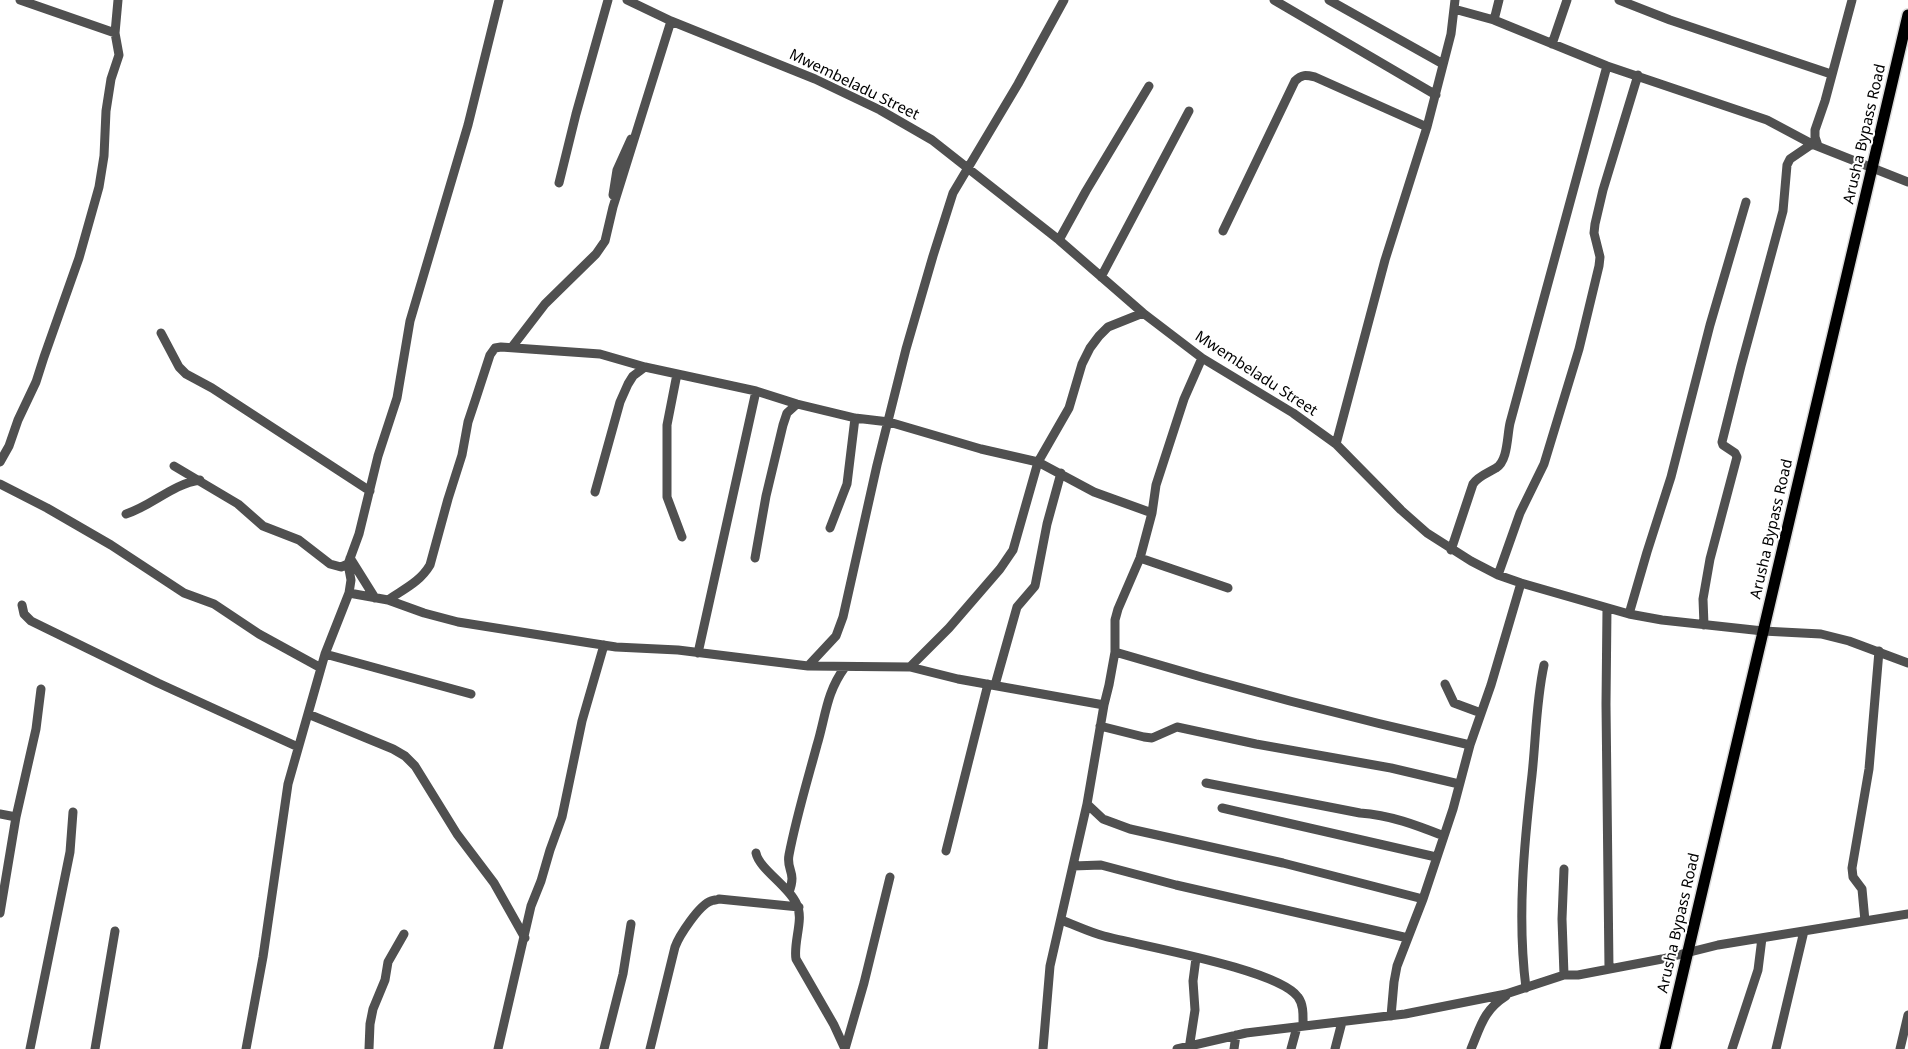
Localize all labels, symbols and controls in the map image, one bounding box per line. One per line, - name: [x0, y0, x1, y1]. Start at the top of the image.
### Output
- street label: Mwembeladu Street: [786, 46, 922, 124]
- street label: Arusha Bypass Road: [1840, 62, 1890, 206]
- street label: Mwembeladu Street: [1192, 328, 1320, 420]
- street label: Arusha Bypass Road: [1747, 457, 1797, 601]
- street label: Arusha Bypass Road: [1654, 851, 1704, 995]

